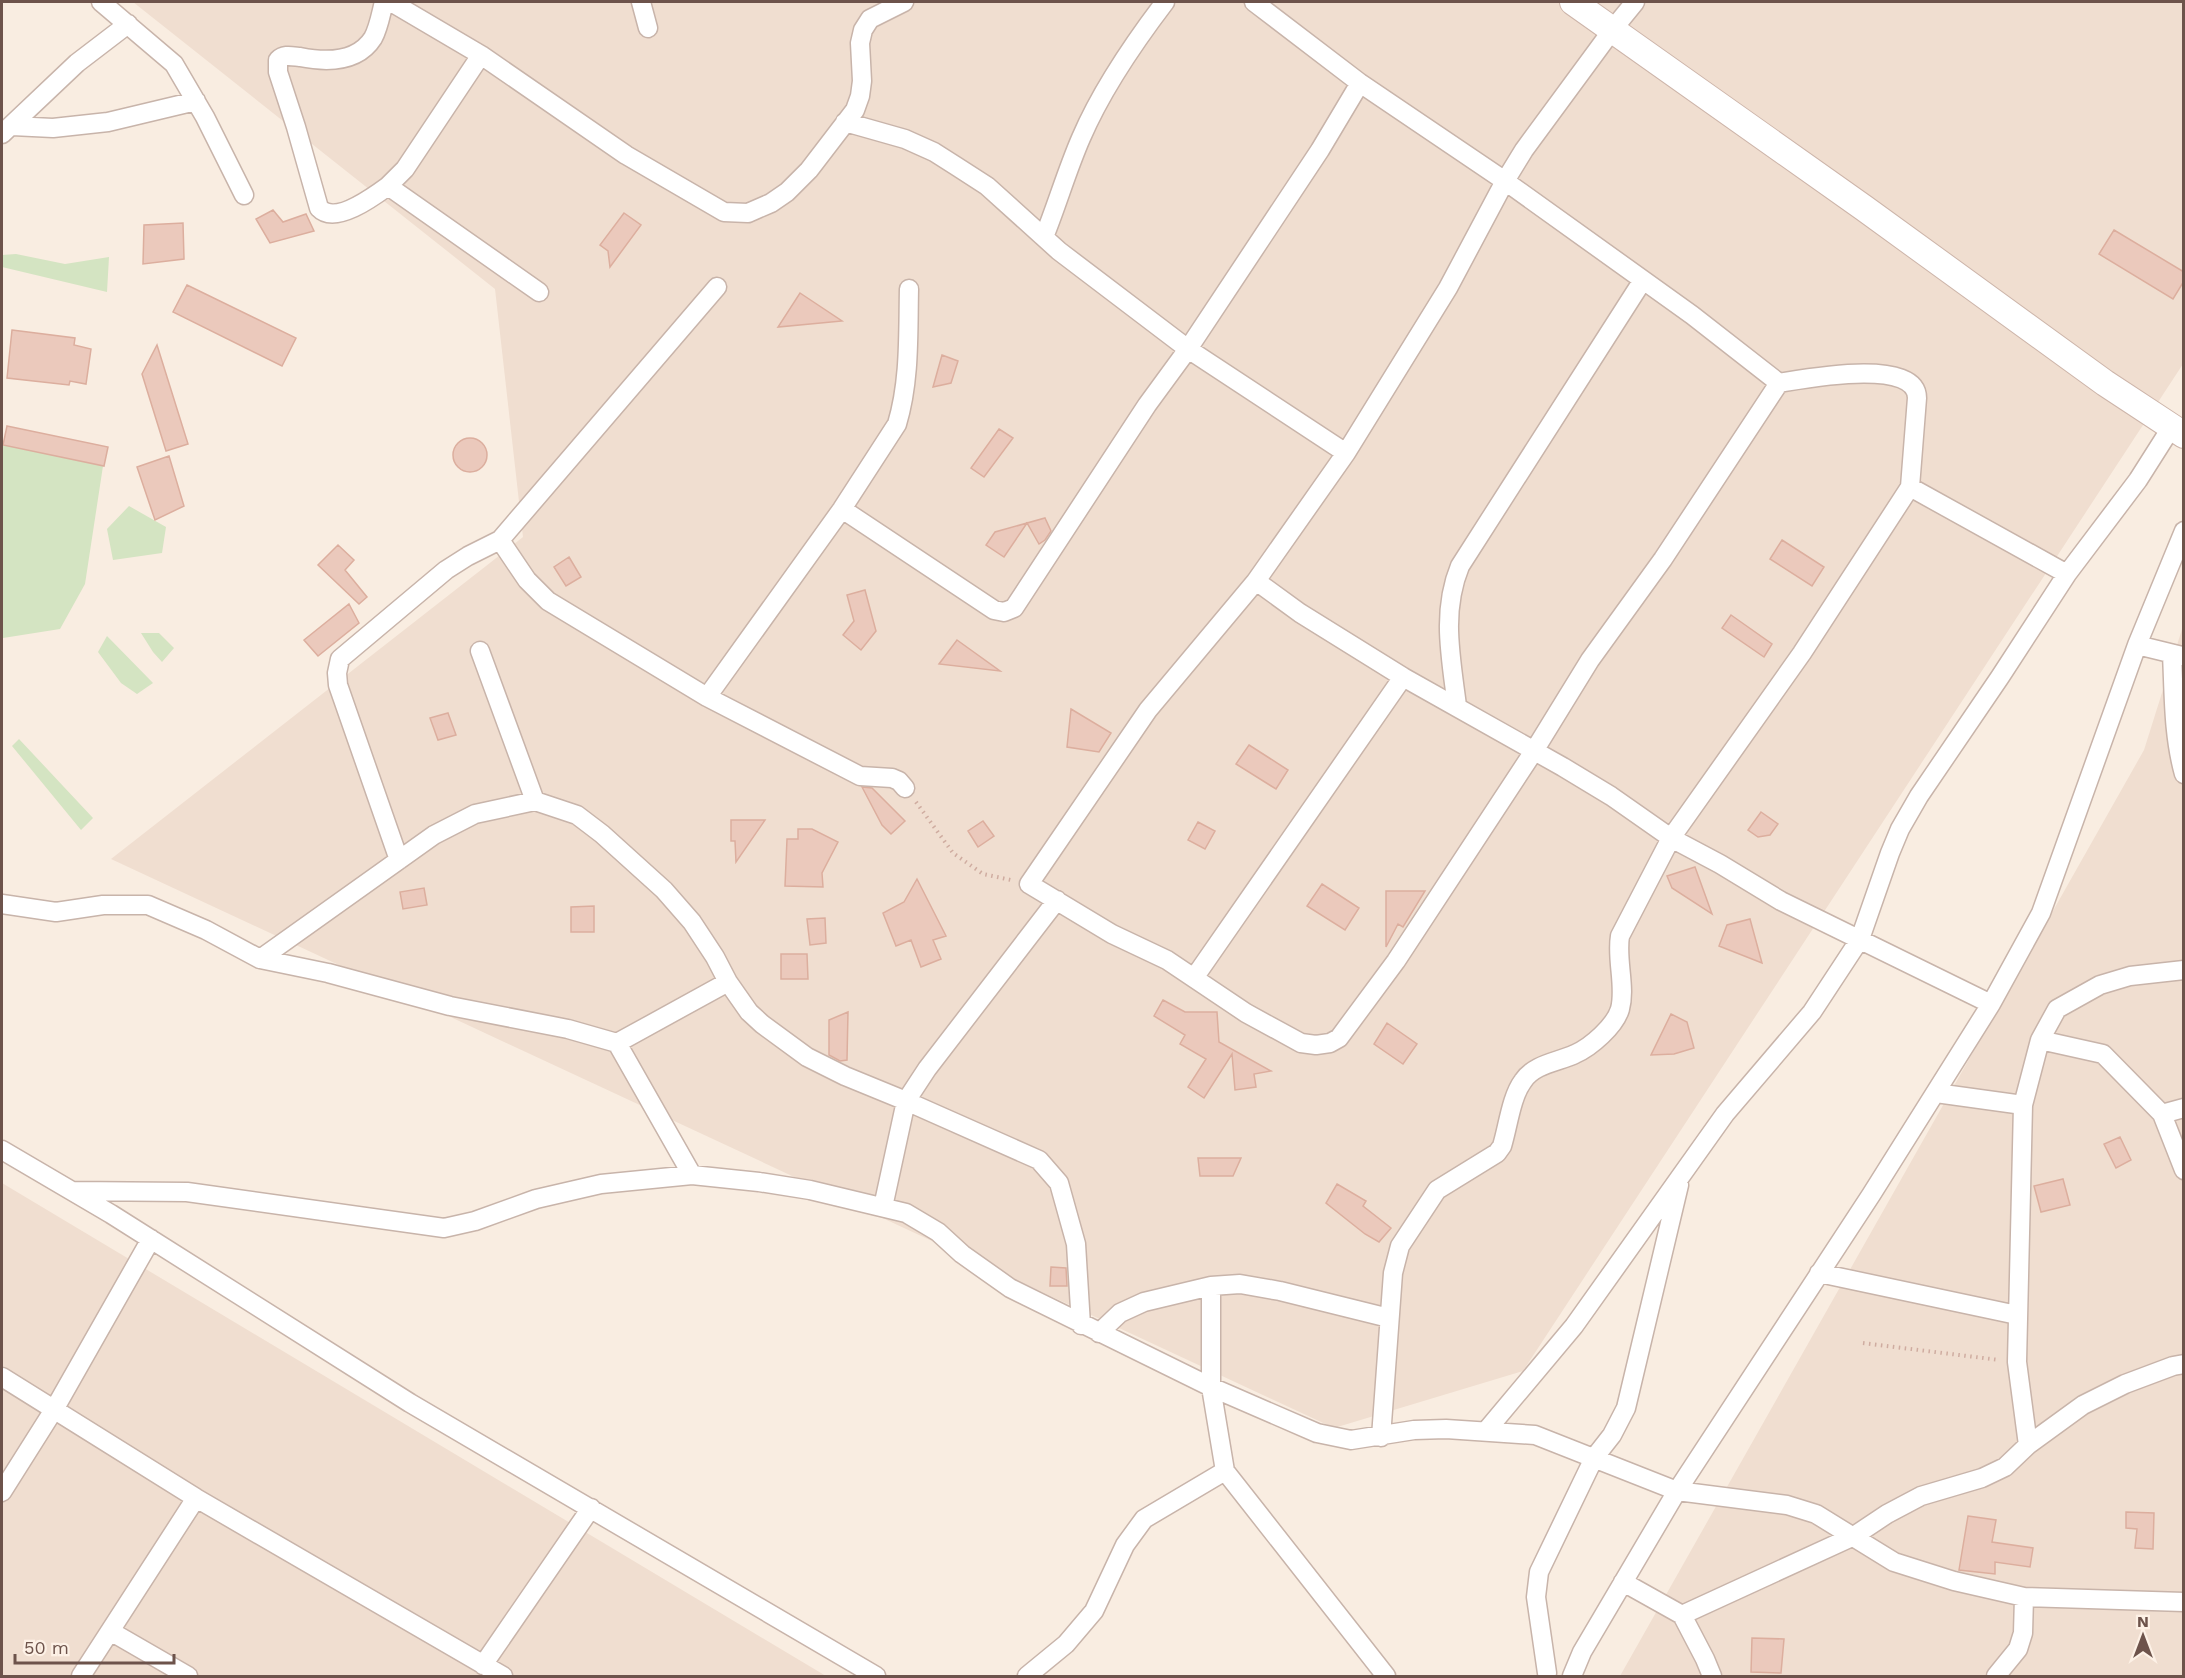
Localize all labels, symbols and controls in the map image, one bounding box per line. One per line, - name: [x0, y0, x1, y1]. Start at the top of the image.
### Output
- north arrow: [2113, 1606, 2173, 1666]
- text: N: [2137, 1612, 2149, 1631]
- scale bar: [15, 1627, 174, 1665]
- text: 50 m: [24, 1637, 69, 1658]

